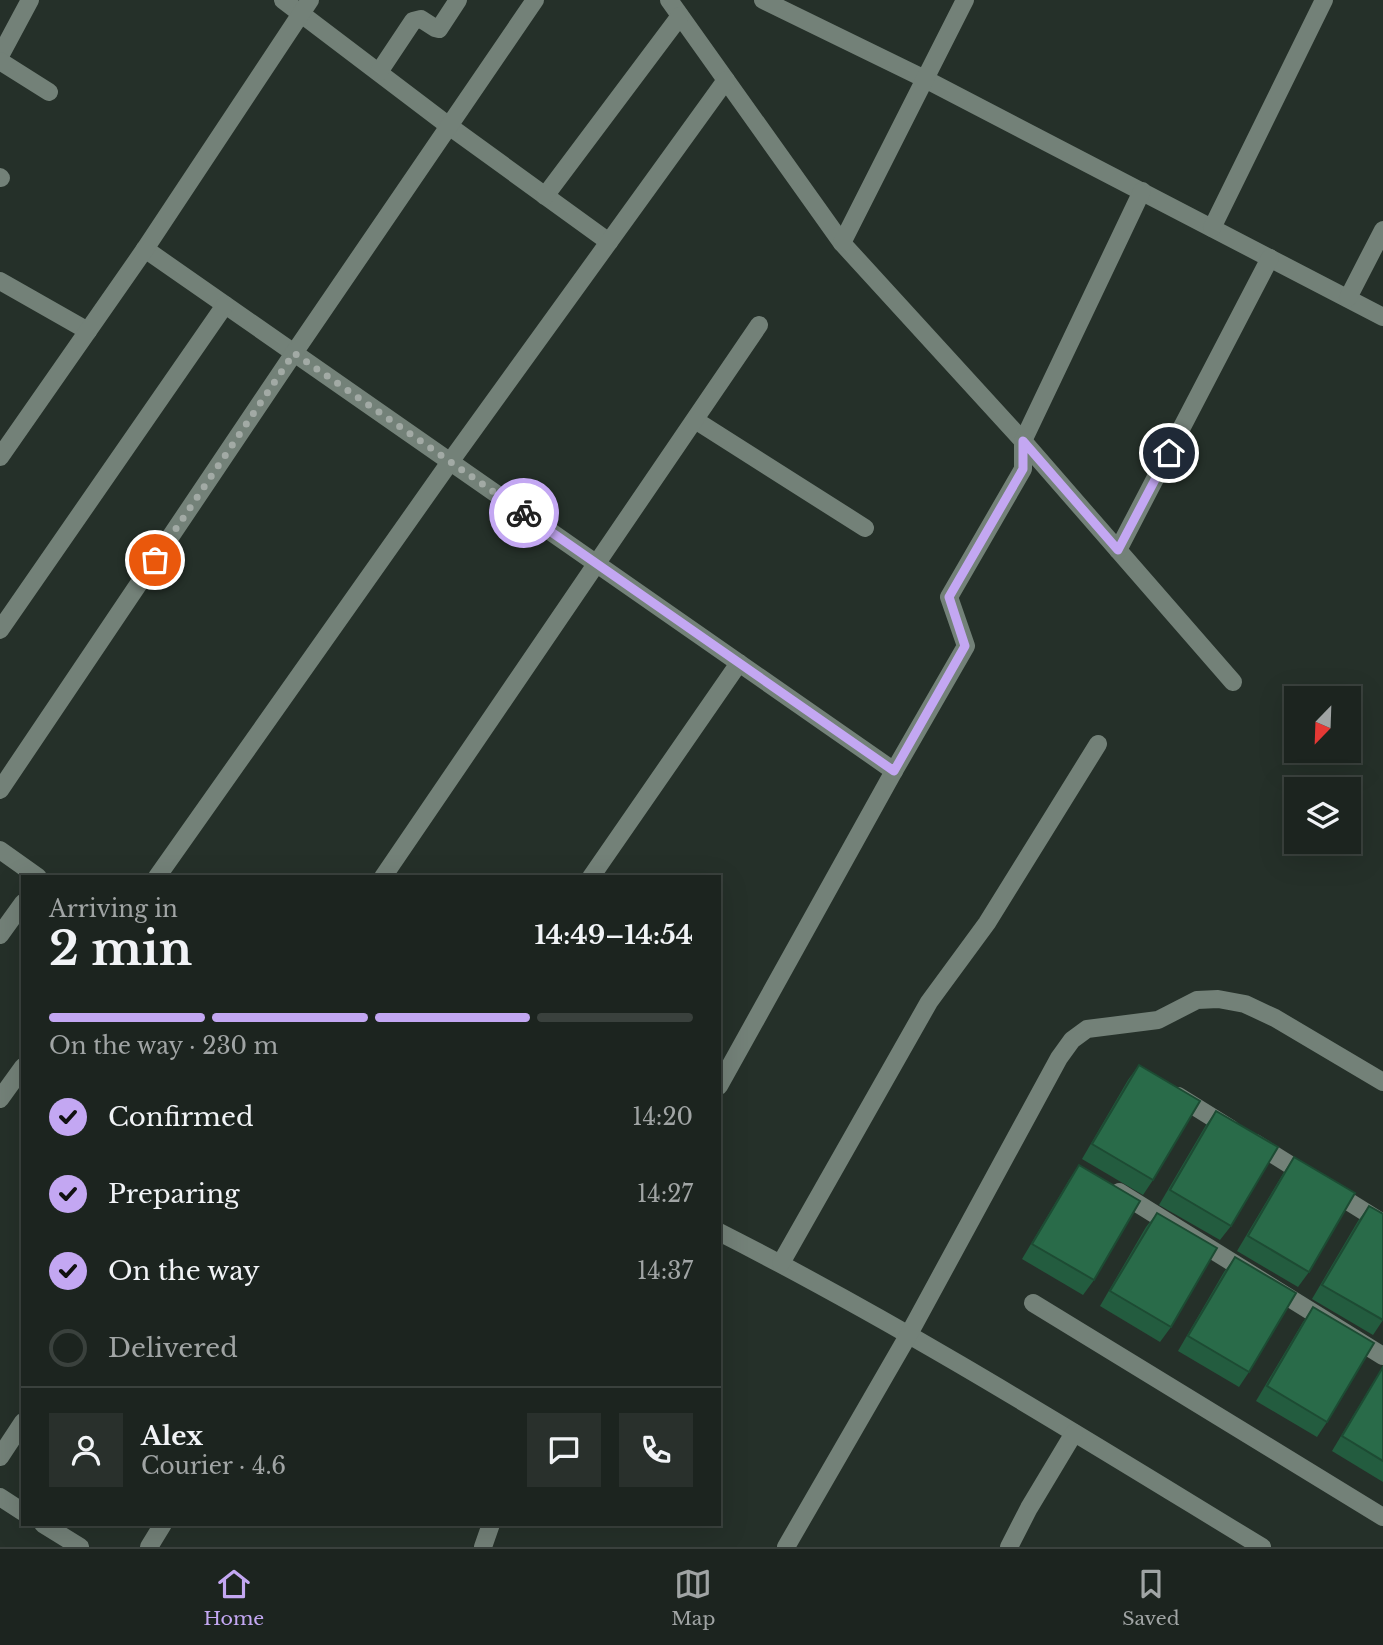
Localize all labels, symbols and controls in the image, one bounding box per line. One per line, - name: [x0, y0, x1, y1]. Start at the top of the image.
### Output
- pin: [1139, 423, 1199, 483]
- icon: home: [1150, 434, 1188, 472]
- courier: [489, 478, 559, 548]
- icon: bike: [505, 494, 543, 532]
- pin: [125, 530, 185, 590]
- icon: bag: [136, 541, 174, 579]
- north arrow: [1284, 686, 1362, 763]
- map controls: [1284, 686, 1361, 854]
- button: layers: [1284, 777, 1361, 854]
- text: Arriving in: [49, 895, 178, 923]
- text: 14:49–14:54: [535, 919, 693, 951]
- text: 2 min: [49, 920, 192, 977]
- text: On the way · 230 m: [49, 1032, 278, 1060]
- icon: check: [49, 1098, 87, 1136]
- text: Confirmed: [108, 1101, 253, 1133]
- text: 14:20: [632, 1103, 693, 1131]
- icon: check: [49, 1175, 87, 1213]
- text: Preparing: [108, 1178, 240, 1210]
- text: 14:27: [637, 1180, 693, 1208]
- icon: check: [49, 1252, 87, 1290]
- text: On the way: [108, 1255, 260, 1287]
- text: 14:37: [637, 1257, 693, 1285]
- text: Delivered: [108, 1332, 238, 1364]
- button: person: [49, 1413, 123, 1487]
- button: chat: [527, 1413, 601, 1487]
- button: phone: [619, 1413, 693, 1487]
- text: Alex: [141, 1420, 203, 1452]
- text: Courier · 4.6: [141, 1452, 286, 1480]
- tab: Home: [203, 1565, 264, 1630]
- tab: Map: [671, 1565, 715, 1630]
- tab: Saved: [1122, 1565, 1180, 1630]

